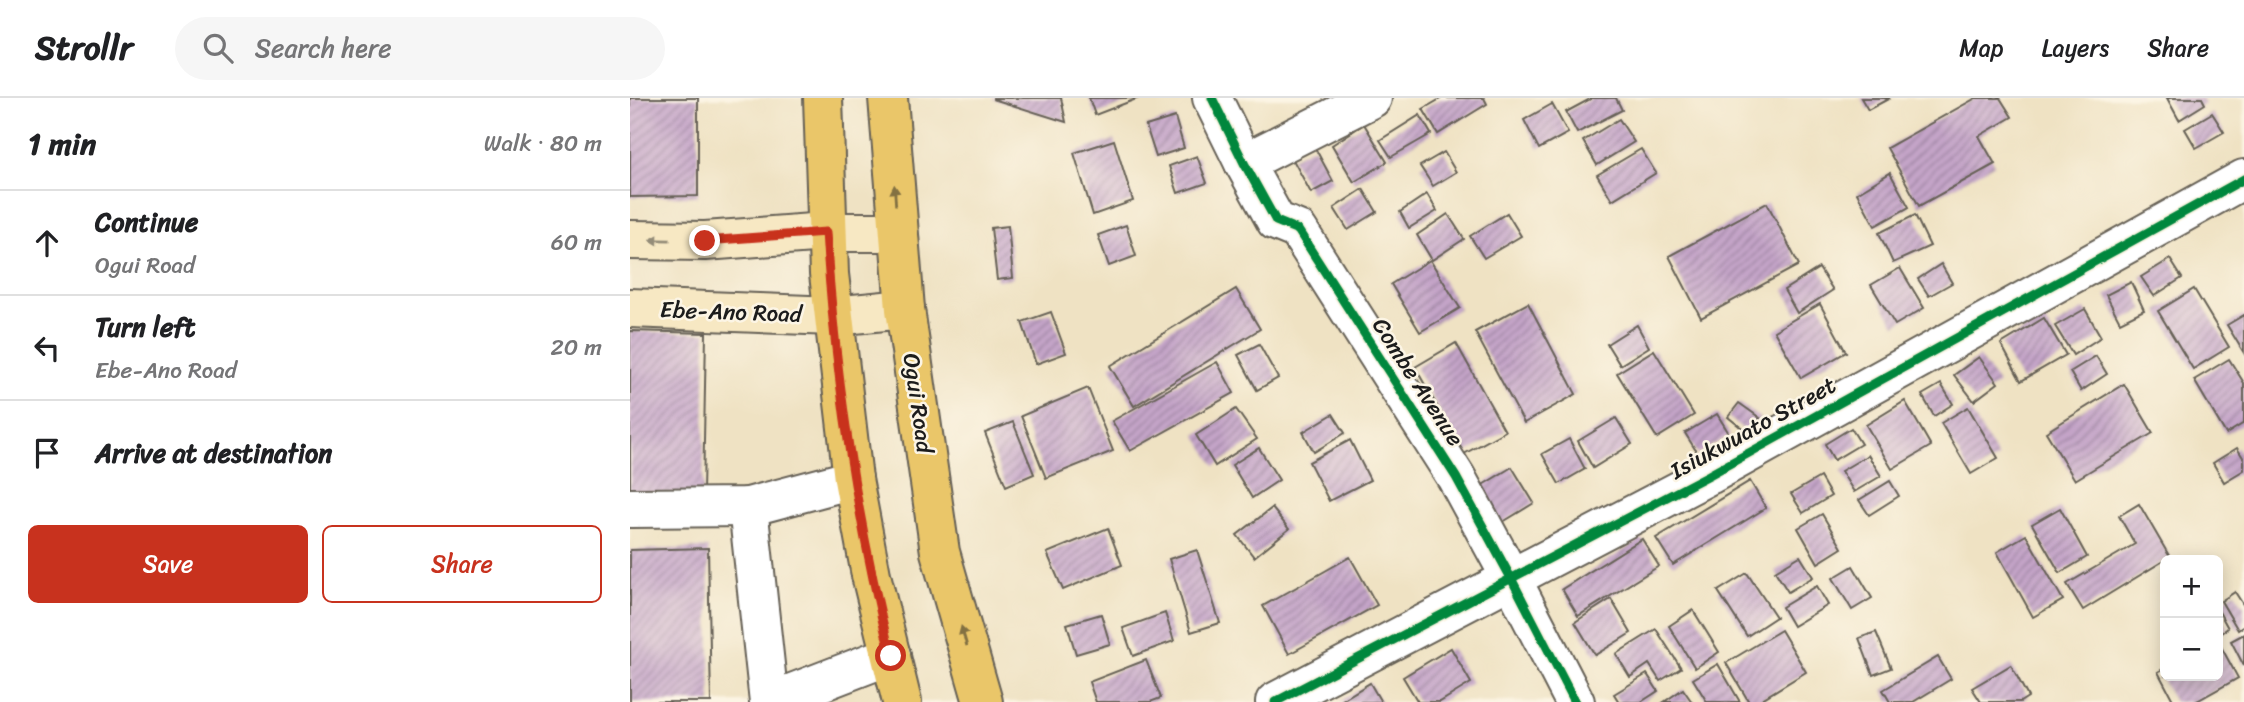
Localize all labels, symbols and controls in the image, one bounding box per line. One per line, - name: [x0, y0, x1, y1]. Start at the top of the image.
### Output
- search box: [175, 17, 665, 80]
- text: Strollr: [35, 19, 133, 77]
- text: Search here: [255, 25, 392, 71]
- text: Map: [1959, 27, 2004, 69]
- text: Layers: [2042, 27, 2109, 69]
- text: Share: [2147, 27, 2209, 69]
- icon: search: [199, 29, 237, 67]
- text: 1 min: [28, 117, 96, 171]
- text: Walk · 80 m: [484, 123, 602, 164]
- one-way arrow: [889, 183, 900, 205]
- text: Continue: [95, 199, 198, 245]
- text: 60 m: [551, 222, 602, 263]
- icon: ahead: [28, 224, 66, 262]
- route end: [689, 225, 720, 256]
- one-way arrow: [649, 234, 671, 246]
- text: Ogui Road: [95, 245, 195, 286]
- street label: Ebe-Ano Road: [659, 289, 804, 335]
- text: Turn left: [95, 304, 195, 350]
- street label: Combe Avenue: [1361, 309, 1475, 455]
- text: 20 m: [551, 327, 602, 368]
- icon: left: [28, 329, 66, 367]
- text: Ebe-Ano Road: [95, 350, 237, 391]
- street label: Ogui Road: [891, 351, 946, 457]
- street label: Isiukwuato Street: [1661, 365, 1844, 491]
- text: Arrive at destination: [95, 430, 332, 476]
- icon: arrive: [28, 434, 66, 472]
- button: Save: [28, 525, 308, 603]
- button: Share: [322, 525, 602, 603]
- map controls: [2160, 555, 2223, 681]
- button: +: [2160, 555, 2223, 618]
- button: −: [2160, 618, 2223, 681]
- one-way arrow: [959, 626, 969, 647]
- route start: [875, 640, 906, 671]

